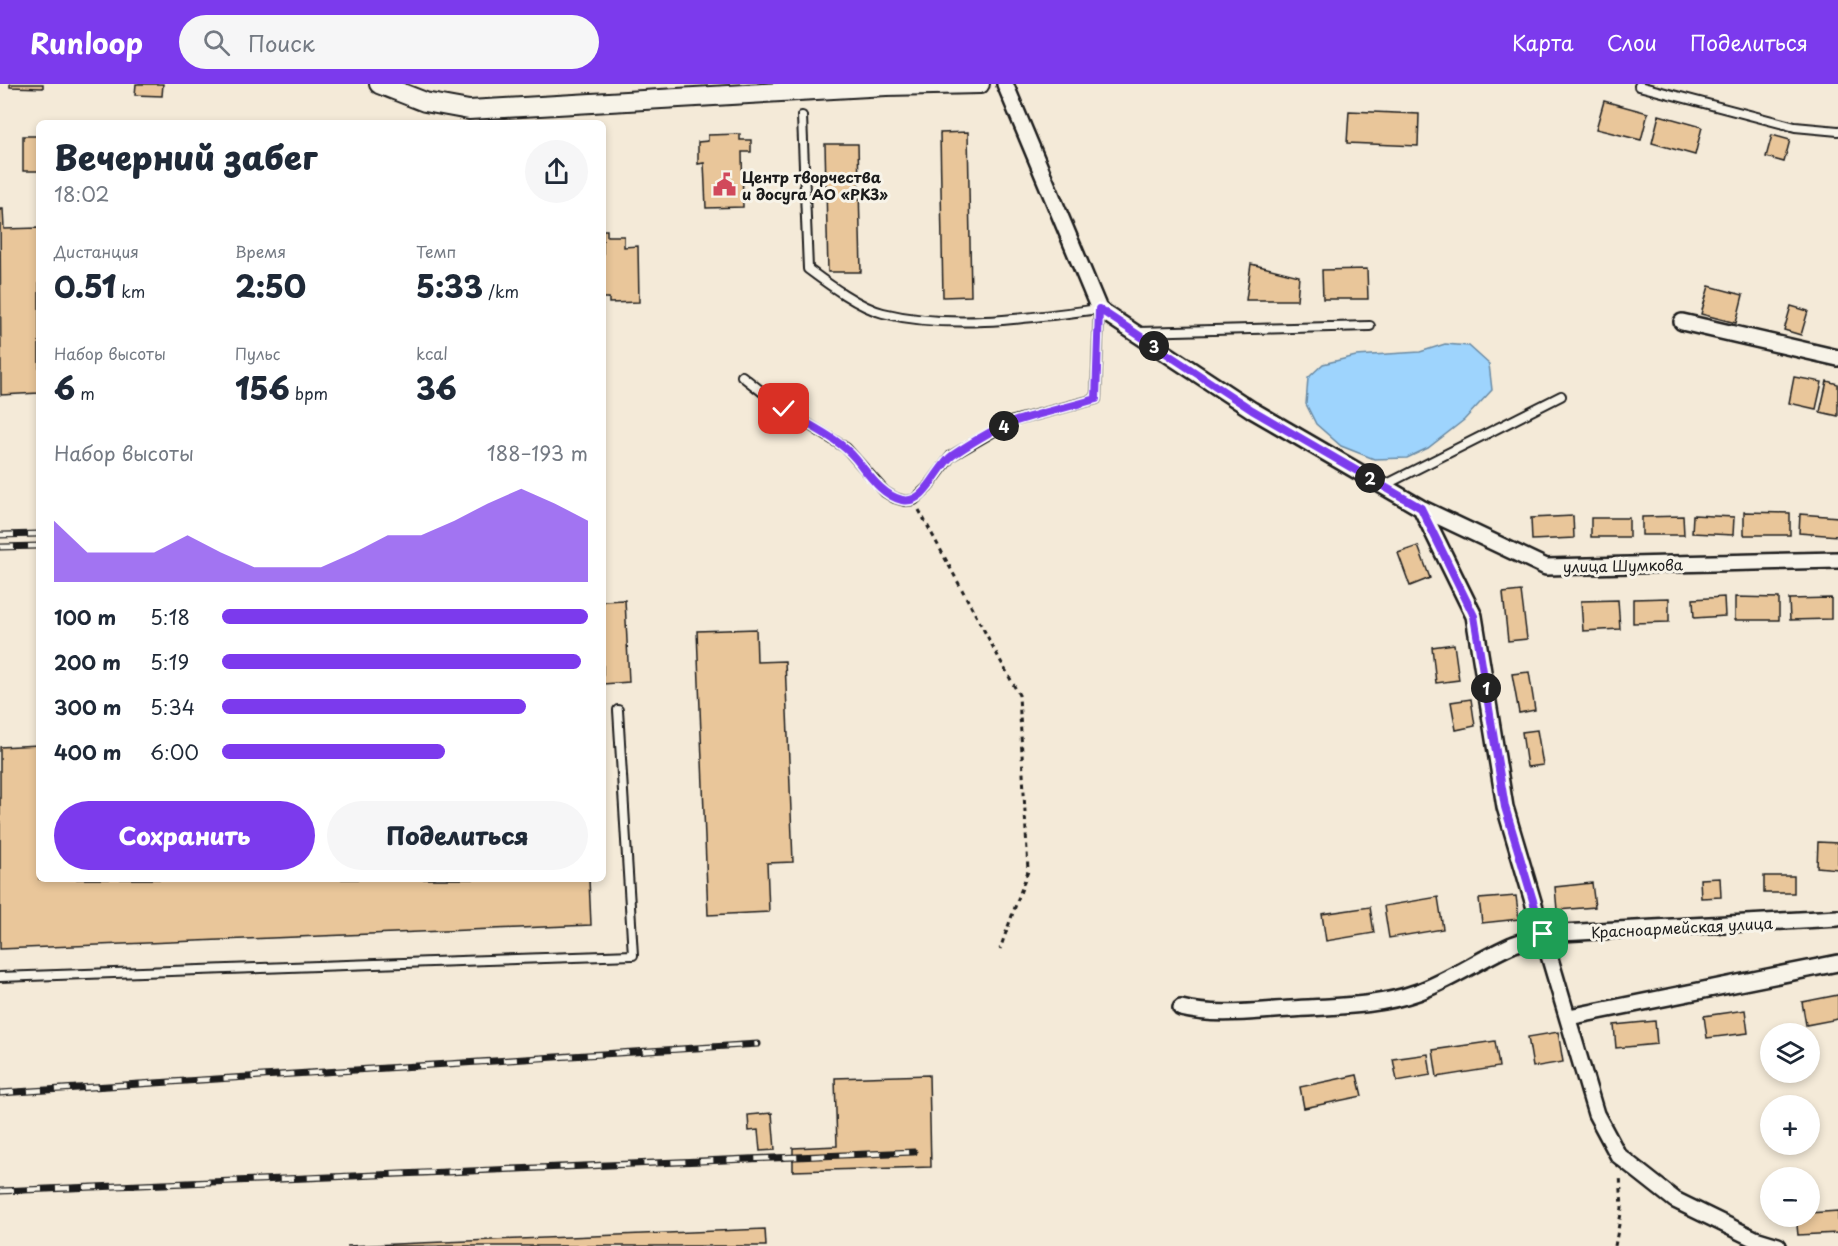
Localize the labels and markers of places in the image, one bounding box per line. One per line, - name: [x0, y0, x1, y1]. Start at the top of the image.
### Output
- place label: Центр творчества и досуга АО «РКЗ»: [742, 165, 888, 205]
- public building icon: Центр творчества и досуга АО «РКЗ»: [711, 172, 737, 198]
- pin: 3: [1139, 331, 1169, 361]
- pin: [758, 383, 809, 434]
- pin: 4: [989, 411, 1019, 441]
- pin: 2: [1355, 463, 1385, 493]
- pin: 1: [1471, 673, 1501, 703]
- pin: [1517, 908, 1568, 959]

